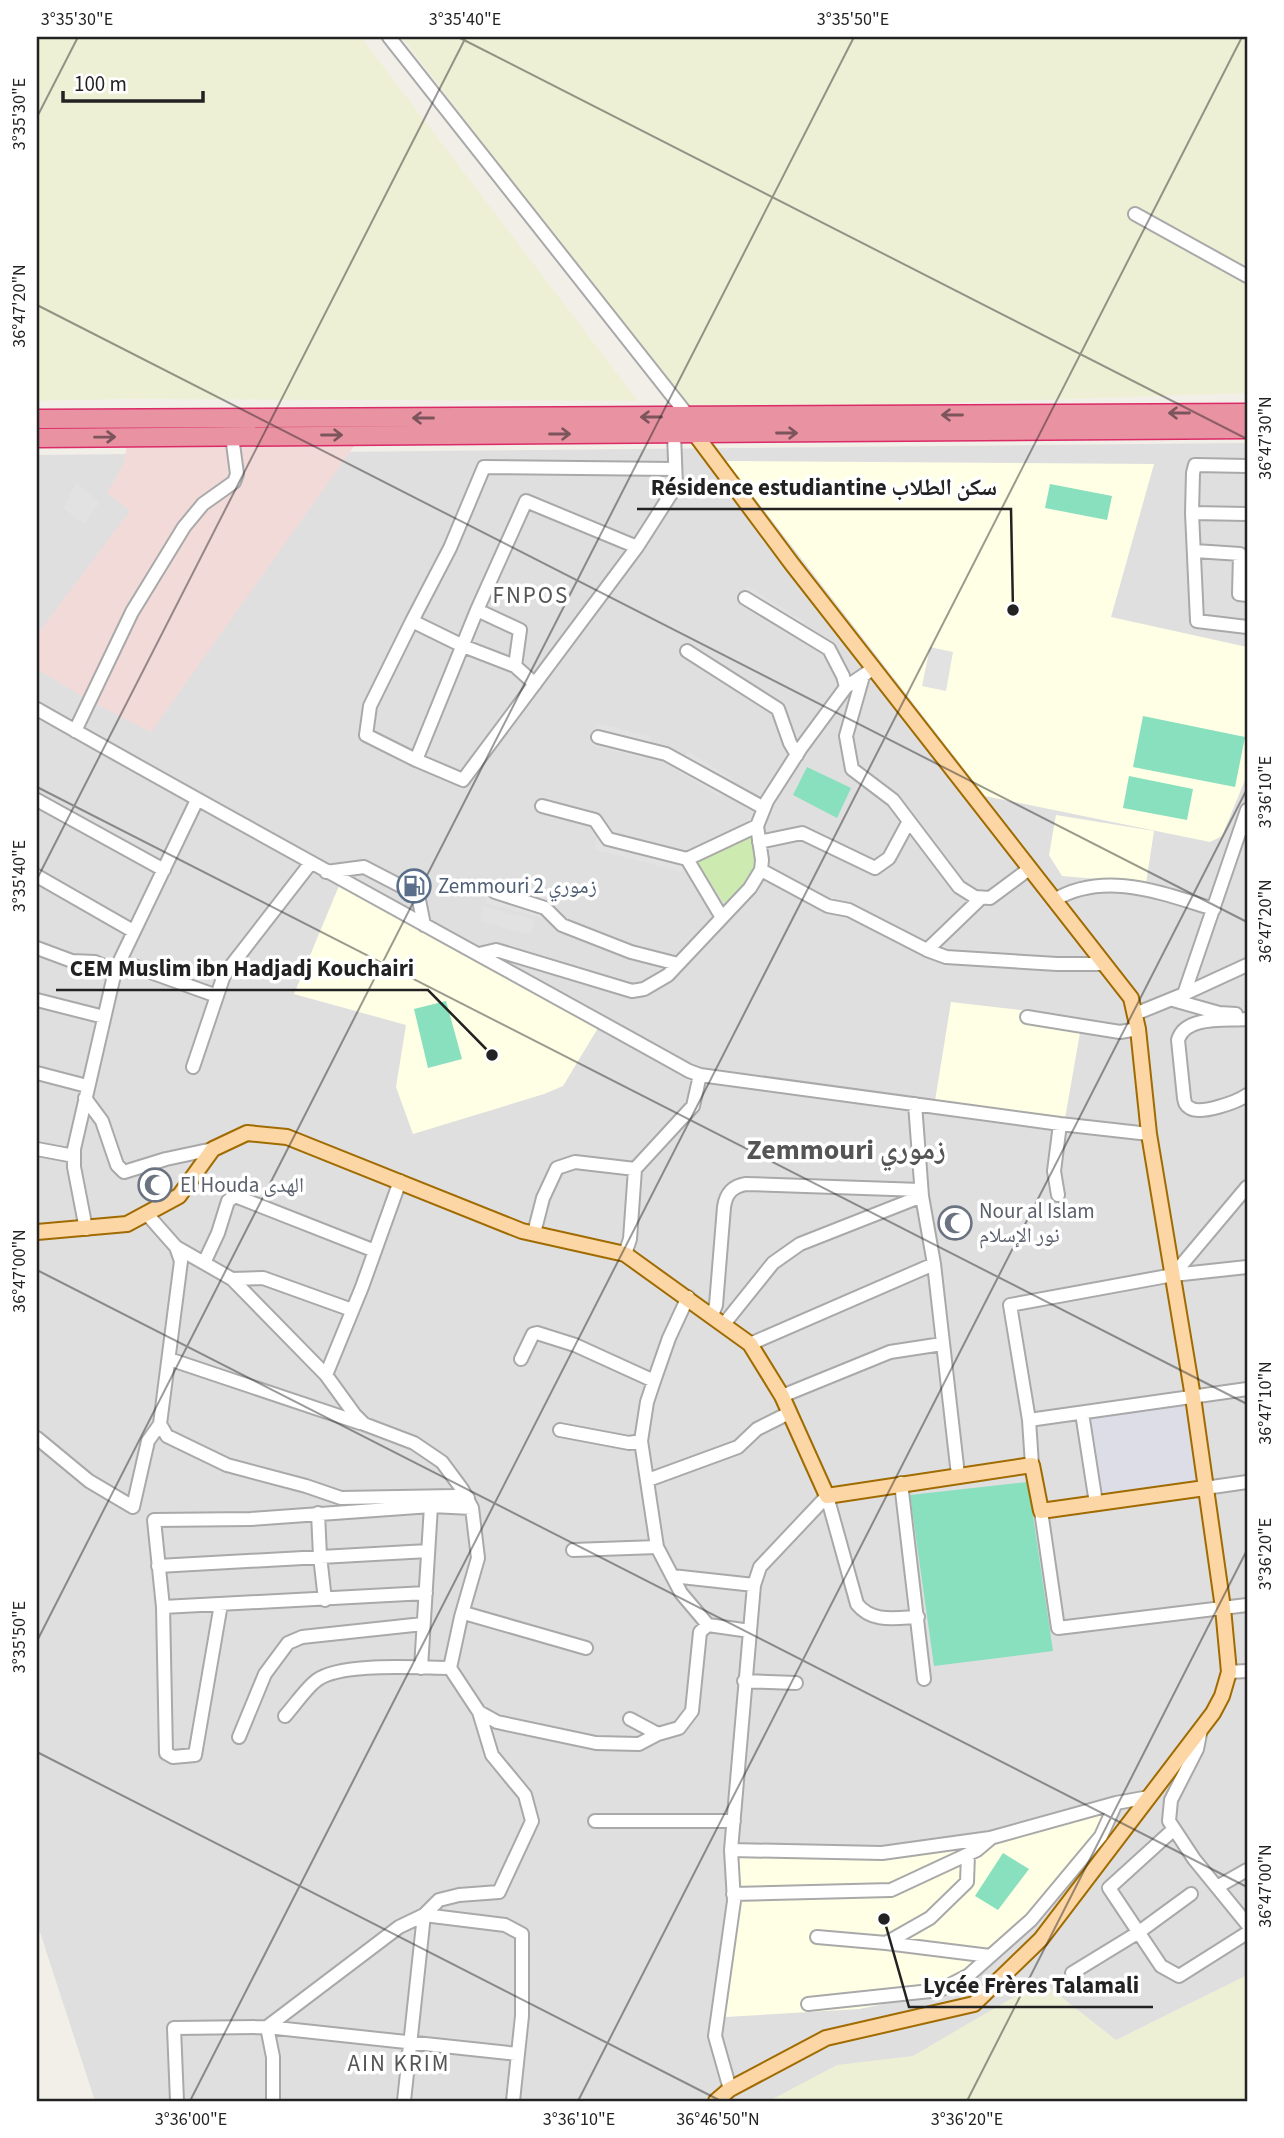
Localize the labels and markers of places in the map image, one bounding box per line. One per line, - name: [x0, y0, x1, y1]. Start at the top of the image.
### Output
- callout: Résidence estudiantine سكن الطلاب: [637, 465, 1011, 509]
- fuel station icon: Zemmouri 2 زموري: [395, 867, 433, 905]
- place label: Zemmouri 2 زموري: [438, 871, 597, 902]
- callout: CEM Muslim ibn Hadjadj Kouchairi: [56, 946, 428, 990]
- mosque icon: El Houda الهدى: [136, 1166, 174, 1204]
- place label: El Houda الهدى: [180, 1170, 304, 1200]
- place label: Nour al Islam نور الإسلام: [979, 1196, 1095, 1250]
- mosque icon: Nour al Islam نور الإسلام: [936, 1204, 974, 1242]
- callout: Lycée Frères Talamali: [909, 1963, 1153, 2007]

